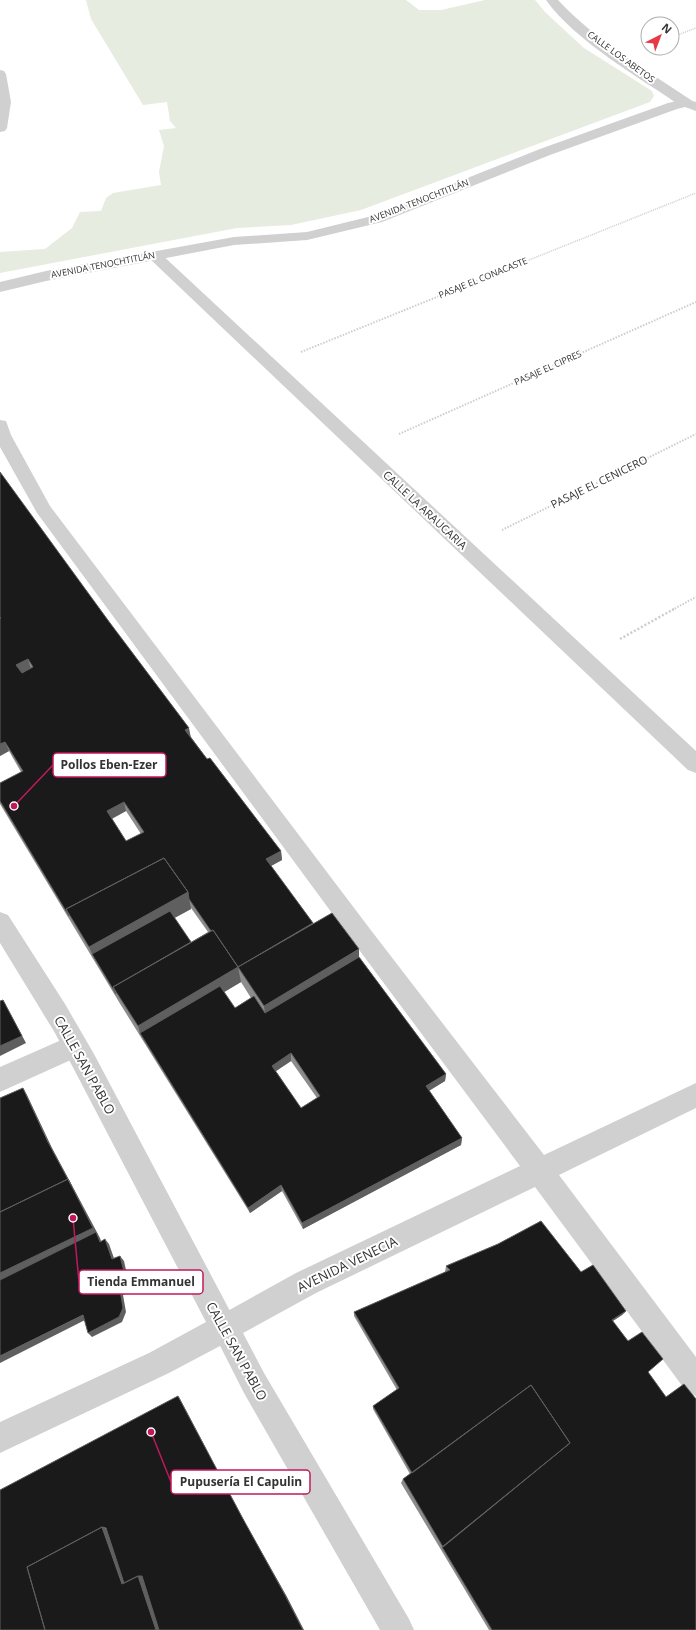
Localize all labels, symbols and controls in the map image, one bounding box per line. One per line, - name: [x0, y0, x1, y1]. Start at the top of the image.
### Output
- north arrow: [640, 16, 680, 56]
- text: N: [659, 20, 675, 37]
- street label: CALLE LOS ABETOS: [585, 28, 658, 86]
- street label: AVENIDA TENOCHTITLÁN: [367, 176, 470, 226]
- street label: AVENIDA TENOCHTITLÁN: [50, 248, 156, 281]
- street label: PASAJE EL CONACASTE: [436, 254, 529, 301]
- street label: PASAJE EL CIPRES: [512, 347, 584, 388]
- street label: PASAJE EL CENICERO: [548, 452, 650, 512]
- street label: CALLE LA ARAUCARIA: [380, 467, 470, 552]
- callout: Pollos Eben-Ezer: [53, 753, 166, 777]
- text: Pollos Eben-Ezer: [60, 756, 158, 773]
- street label: CALLE SAN PABLO: [50, 1012, 120, 1118]
- street label: AVENIDA VENECIA: [294, 1232, 401, 1296]
- callout: Tienda Emmanuel: [79, 1270, 203, 1294]
- text: Tienda Emmanuel: [87, 1273, 195, 1290]
- street label: CALLE SAN PABLO: [202, 1298, 272, 1404]
- callout: Pupusería El Capulin: [171, 1470, 310, 1494]
- text: Pupusería El Capulin: [180, 1473, 302, 1490]

